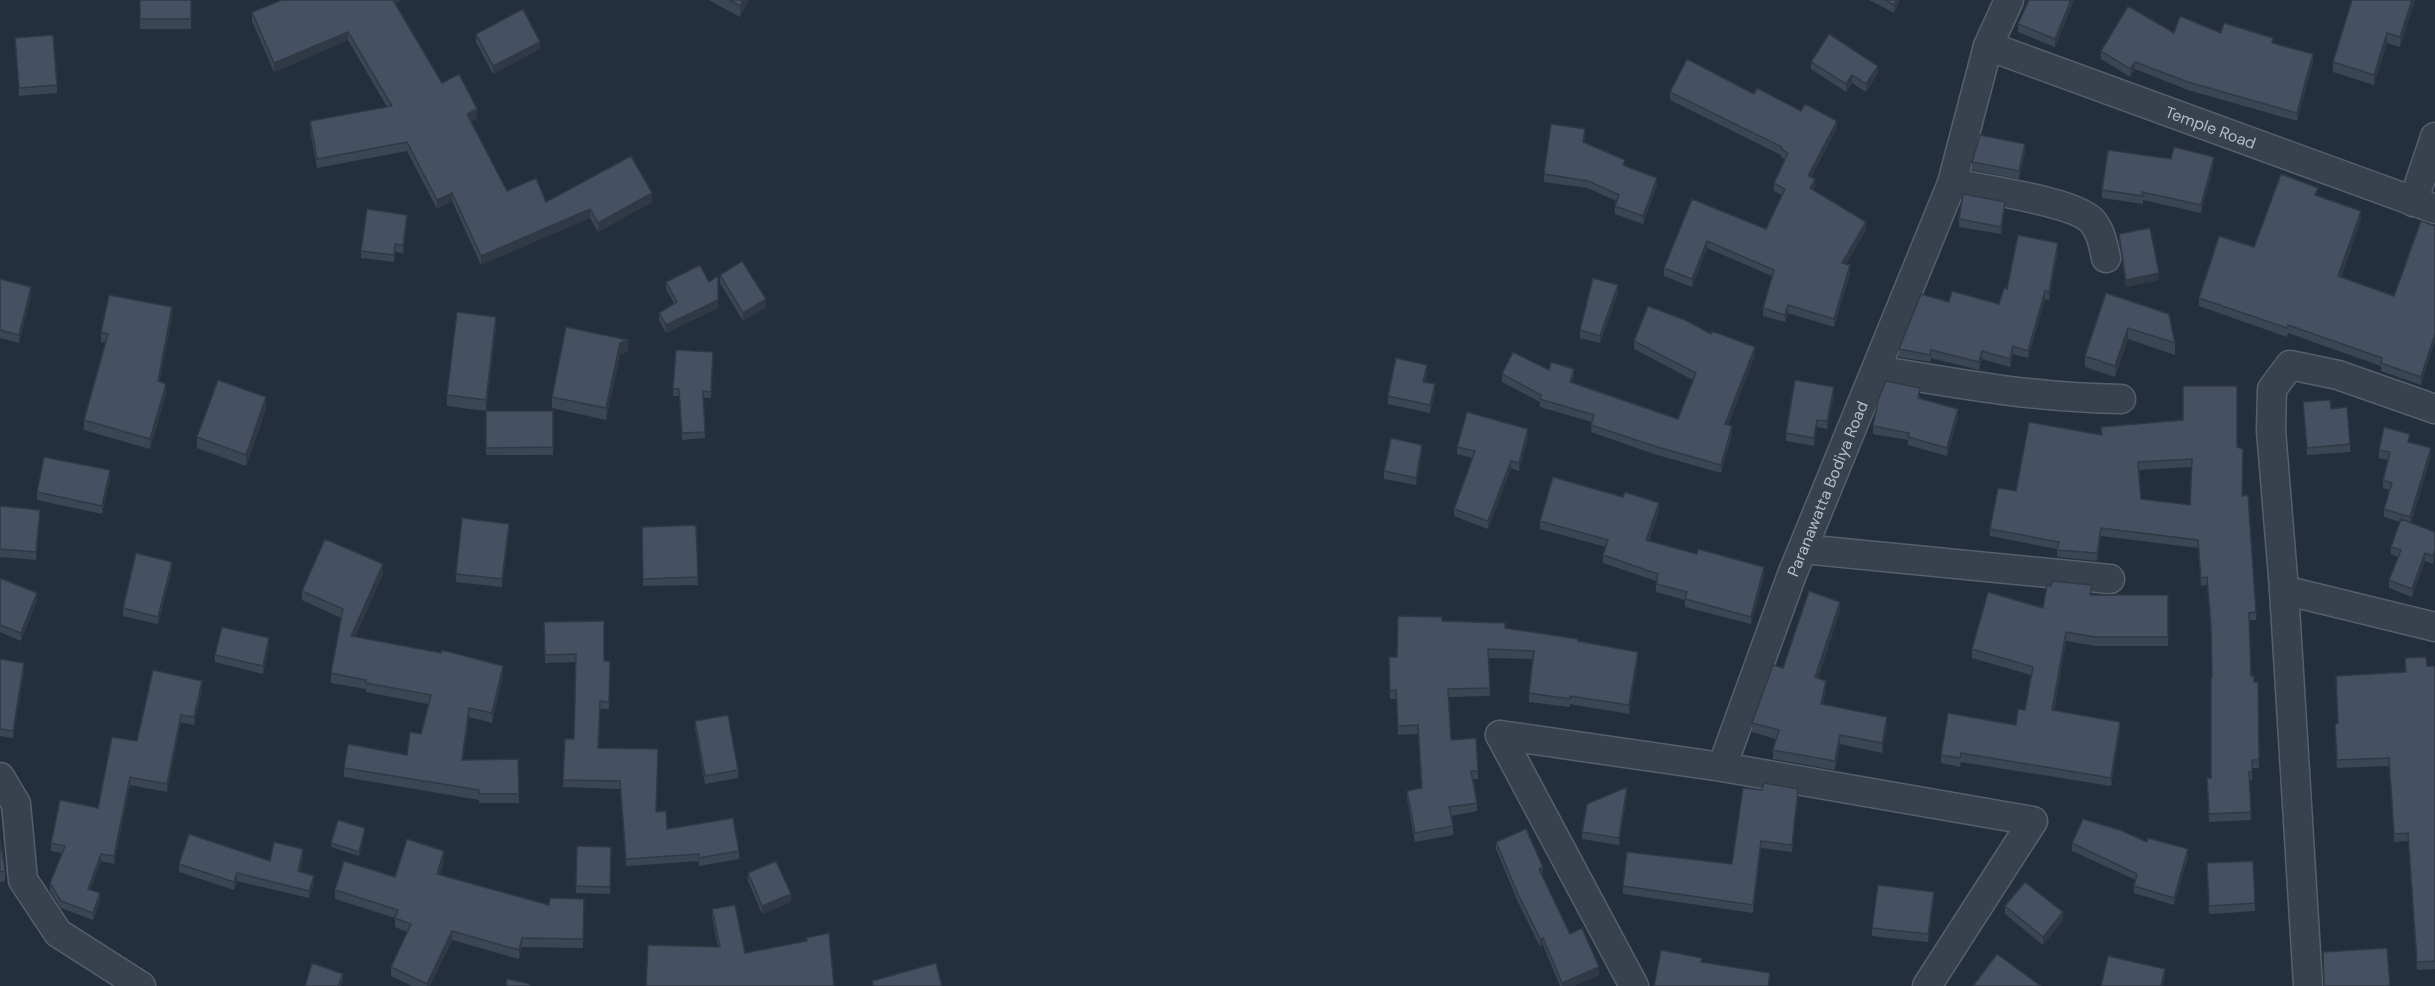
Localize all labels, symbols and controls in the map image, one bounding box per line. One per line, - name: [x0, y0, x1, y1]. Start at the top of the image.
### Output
- street label: Temple Road: [2162, 101, 2259, 153]
- street label: Paranawatta Bodiya Road: [1782, 398, 1872, 579]

